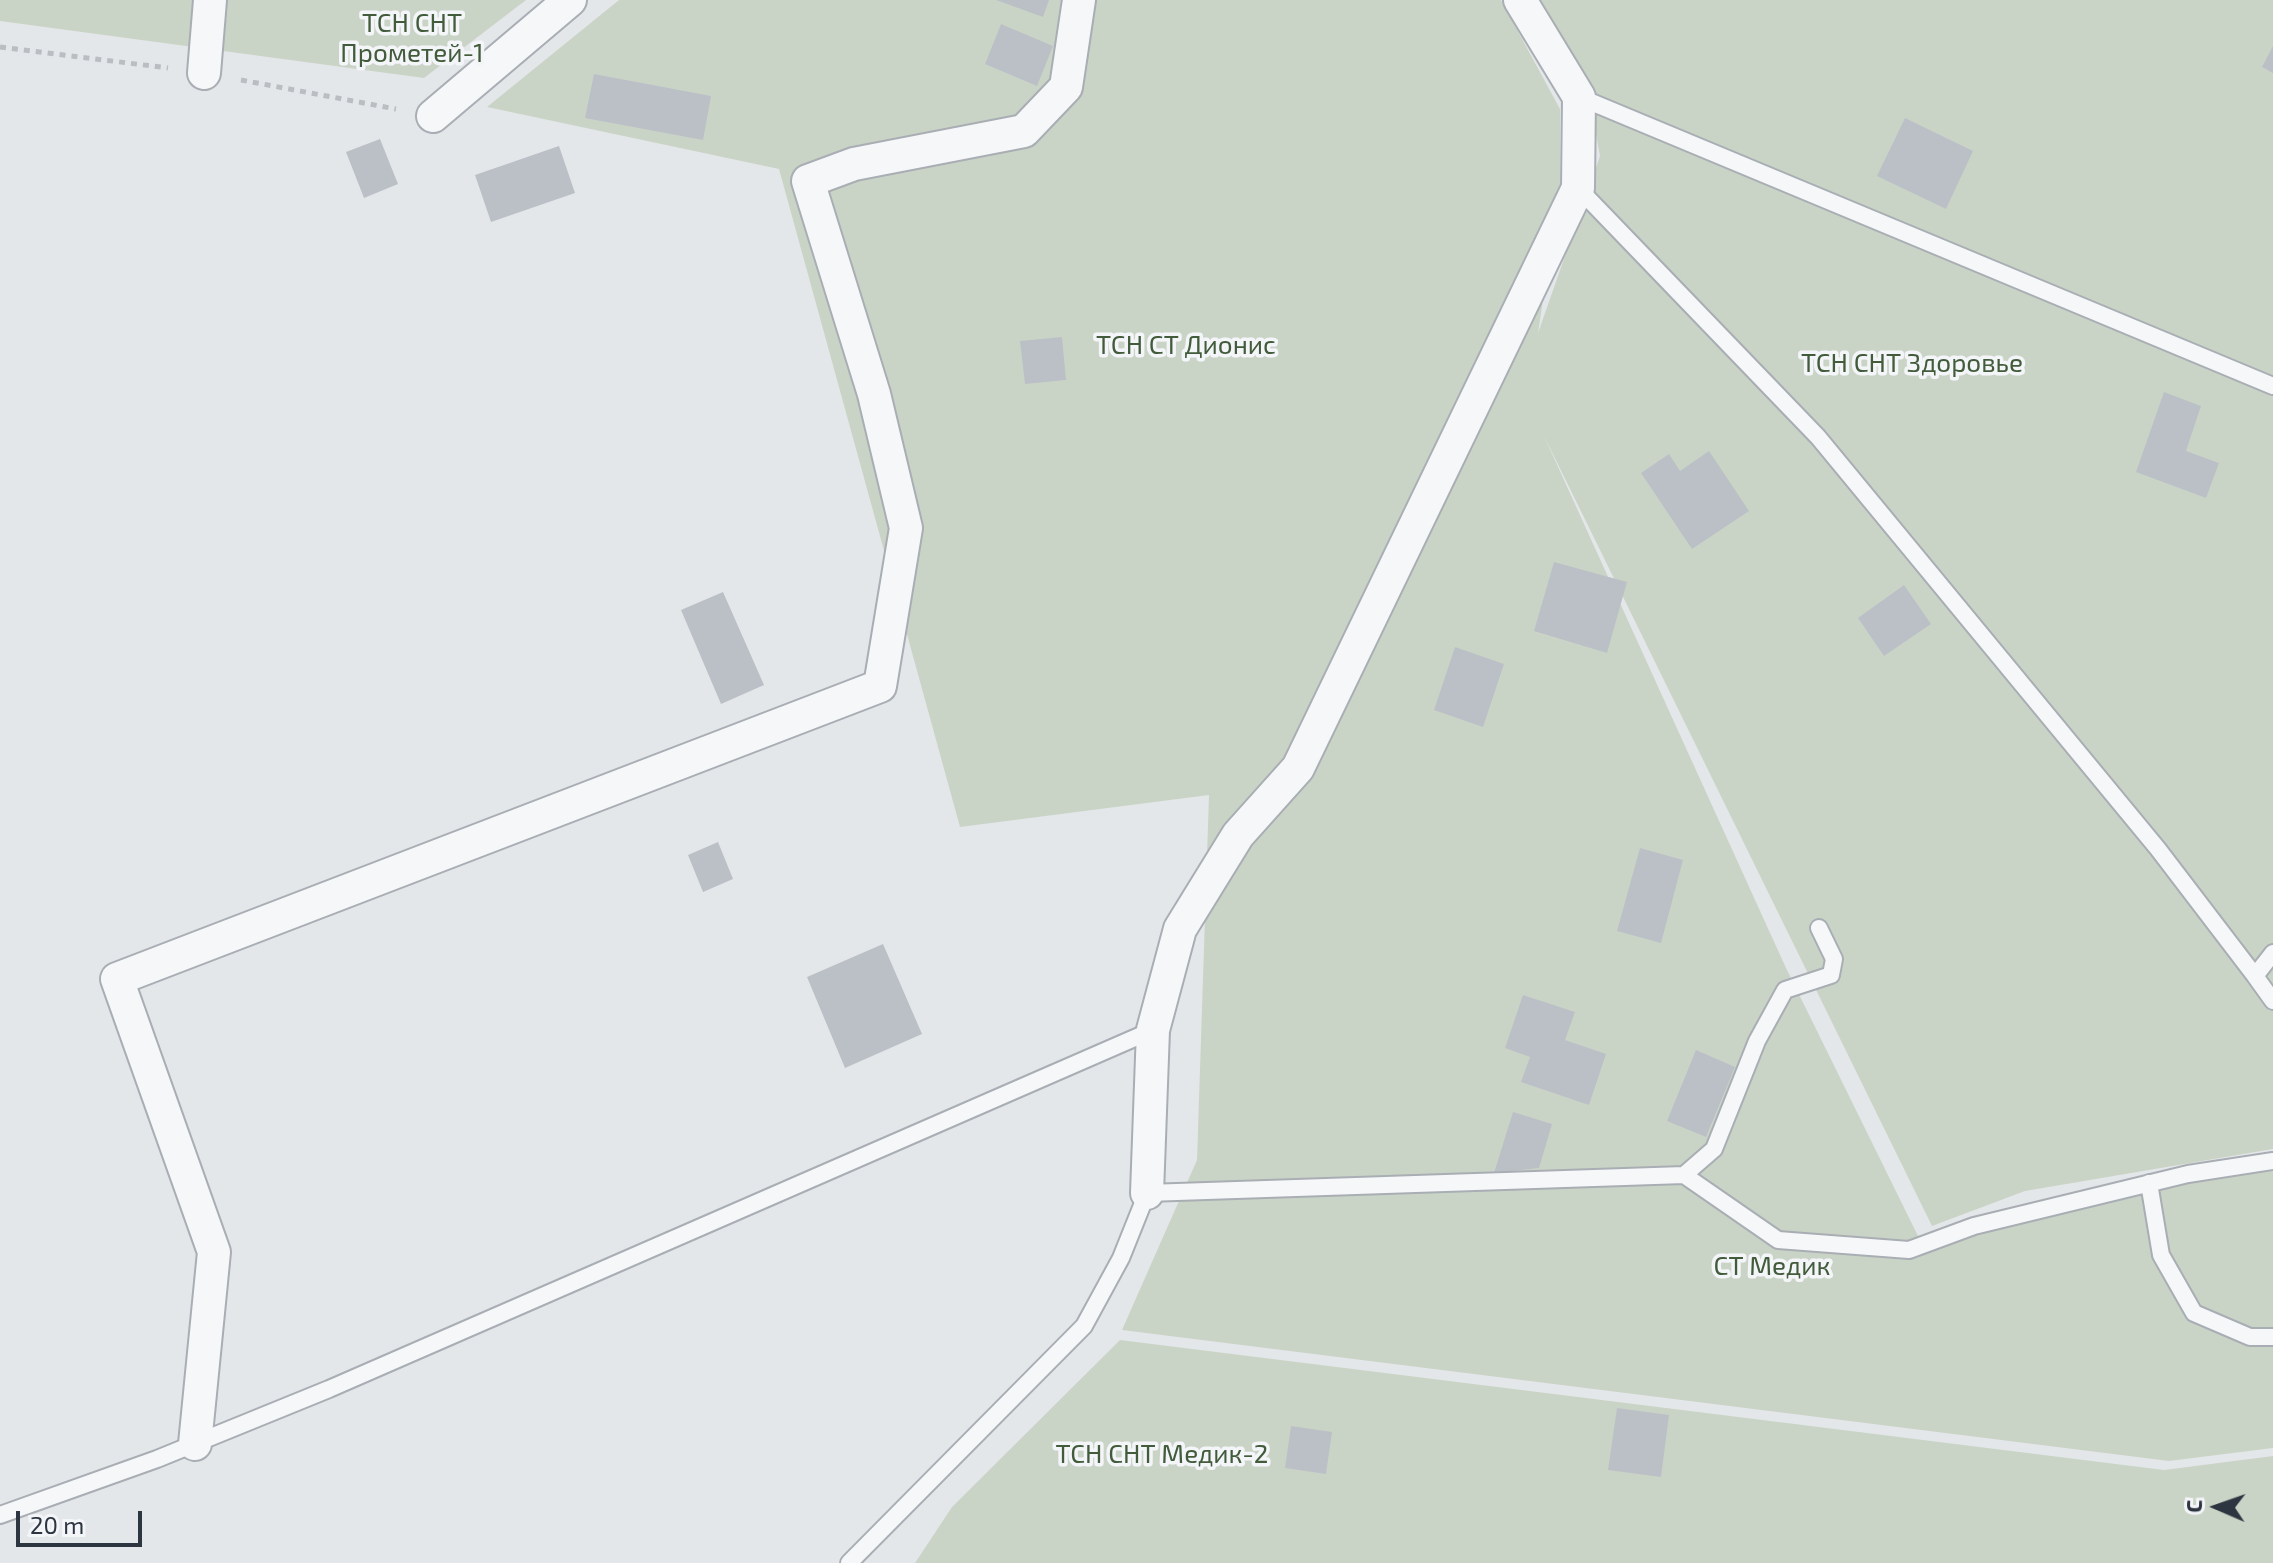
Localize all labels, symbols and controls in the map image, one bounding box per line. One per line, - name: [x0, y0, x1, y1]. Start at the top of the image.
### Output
- park label: ТСН СНТ Прометей-1: [340, 7, 484, 68]
- park label: ТСН СТ Дионис: [1096, 329, 1276, 361]
- park label: ТСН СНТ Здоровье: [1801, 347, 2023, 379]
- park label: СТ Медик: [1714, 1250, 1830, 1282]
- park label: ТСН СНТ Медик-2: [1056, 1438, 1268, 1470]
- north arrow: [2177, 1467, 2257, 1547]
- scale bar: [20, 1495, 146, 1545]
- text: С: [2180, 1499, 2206, 1513]
- text: 20 m: [30, 1510, 84, 1539]

